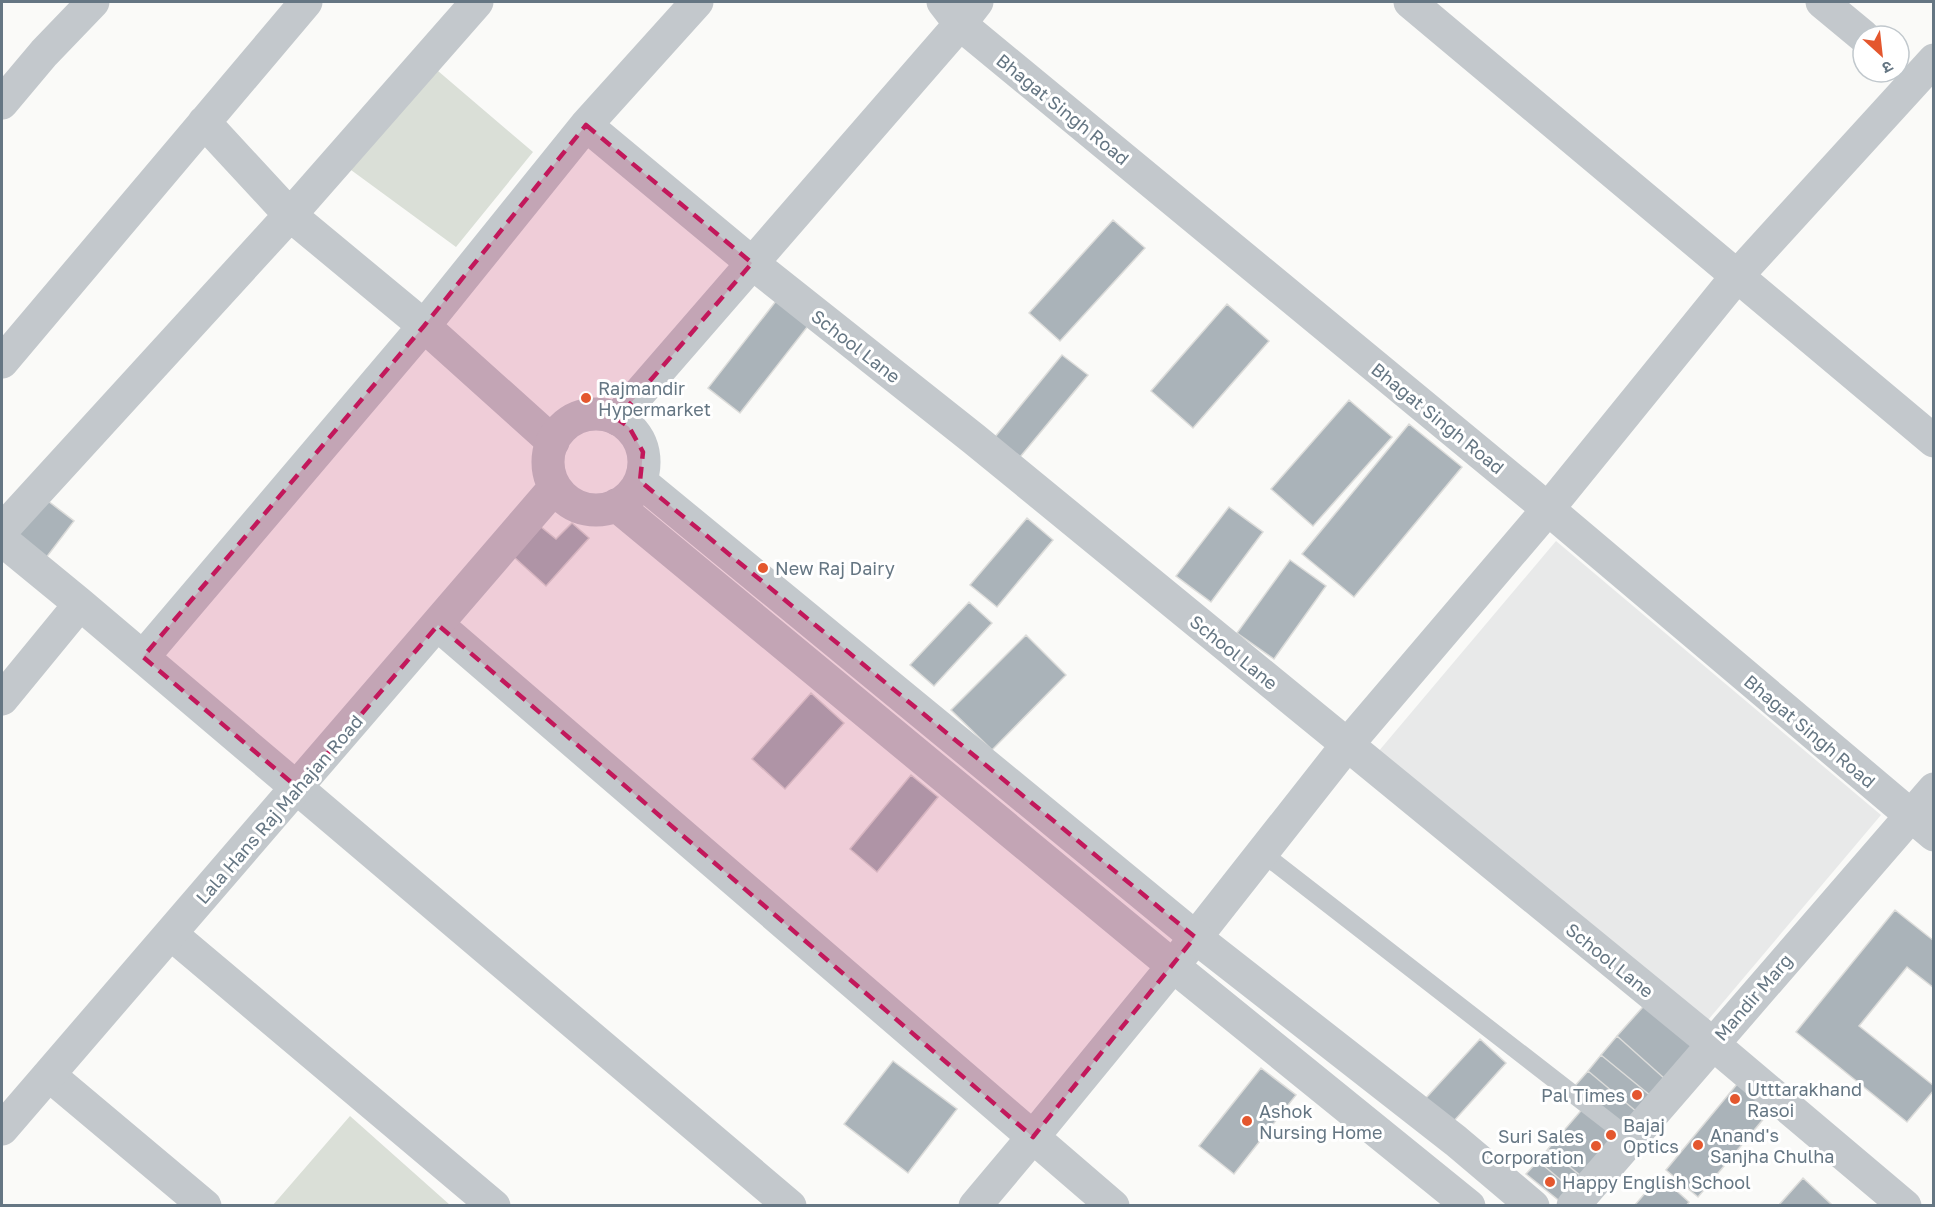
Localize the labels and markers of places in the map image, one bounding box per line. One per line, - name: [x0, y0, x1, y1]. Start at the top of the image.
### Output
- place label: Rajmandir Hypermarket: [598, 377, 711, 420]
- marker: Rajmandir Hypermarket: [579, 391, 593, 405]
- place label: New Raj Dairy: [775, 557, 895, 579]
- marker: New Raj Dairy: [756, 561, 770, 575]
- place label: Utttarakhand Rasoi: [1747, 1078, 1862, 1121]
- place label: Pal Times: [1541, 1084, 1625, 1106]
- marker: Pal Times: [1630, 1088, 1644, 1102]
- marker: Utttarakhand Rasoi: [1728, 1092, 1742, 1106]
- place label: Ashok Nursing Home: [1259, 1100, 1382, 1143]
- marker: Ashok Nursing Home: [1240, 1114, 1254, 1128]
- place label: Bajaj Optics: [1623, 1114, 1679, 1157]
- place label: Anand's Sanjha Chulha: [1710, 1124, 1835, 1167]
- place label: Suri Sales Corporation: [1481, 1125, 1584, 1168]
- marker: Bajaj Optics: [1604, 1128, 1618, 1142]
- marker: Anand's Sanjha Chulha: [1691, 1138, 1705, 1152]
- marker: Suri Sales Corporation: [1589, 1139, 1603, 1153]
- place label: Happy English School: [1562, 1171, 1751, 1193]
- marker: Happy English School: [1543, 1175, 1557, 1189]

